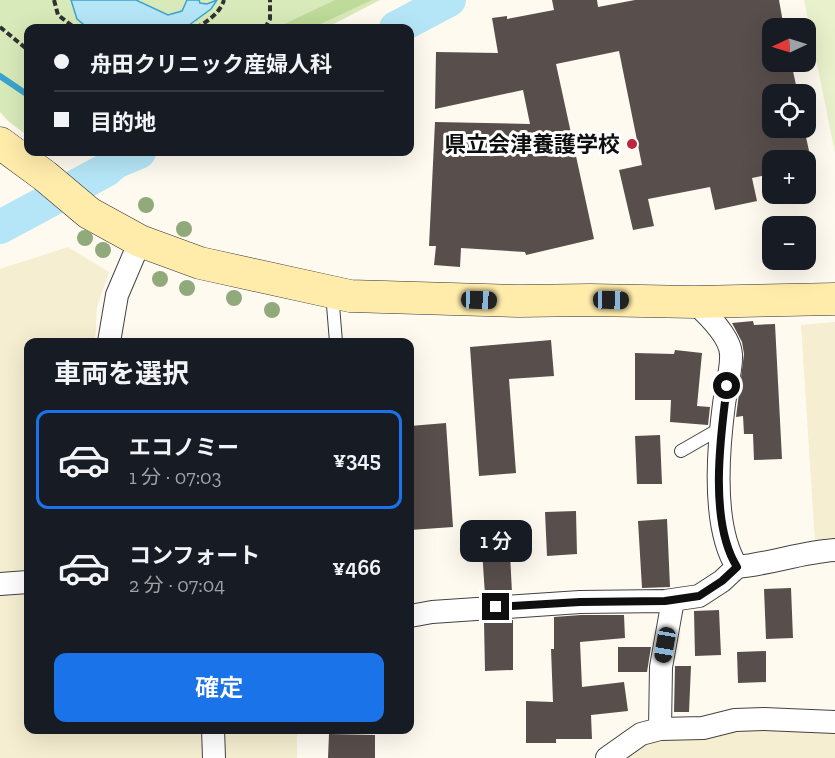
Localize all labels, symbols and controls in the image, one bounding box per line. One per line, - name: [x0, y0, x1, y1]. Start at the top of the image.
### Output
- north arrow: [762, 18, 816, 72]
- map controls: [762, 18, 816, 270]
- text: 舟田クリニック産婦人科: [90, 51, 332, 78]
- button: locate: [762, 84, 816, 138]
- text: 目的地: [90, 109, 156, 136]
- place label: 県立会津養護学校: [444, 131, 620, 158]
- marker: 県立会津養護学校: [625, 137, 639, 151]
- button: +: [762, 150, 816, 204]
- button: −: [762, 216, 816, 270]
- car: [461, 290, 497, 310]
- car: [593, 291, 629, 309]
- text: 車両を選択: [54, 358, 189, 390]
- route start: [713, 372, 740, 399]
- icon: car: [57, 433, 111, 487]
- text: エコノミー: [129, 434, 239, 461]
- text: ¥345: [333, 446, 381, 473]
- text: 1 分 · 07:03: [129, 465, 221, 489]
- callout: 1 分: [460, 520, 532, 562]
- text: 1 分: [480, 529, 512, 553]
- icon: car: [57, 541, 111, 595]
- text: コンフォート: [129, 542, 260, 569]
- text: ¥466: [332, 554, 381, 581]
- text: 2 分 · 07:04: [129, 573, 225, 597]
- route end: [482, 593, 509, 620]
- car: [653, 626, 677, 664]
- button: 確定: [54, 653, 384, 722]

